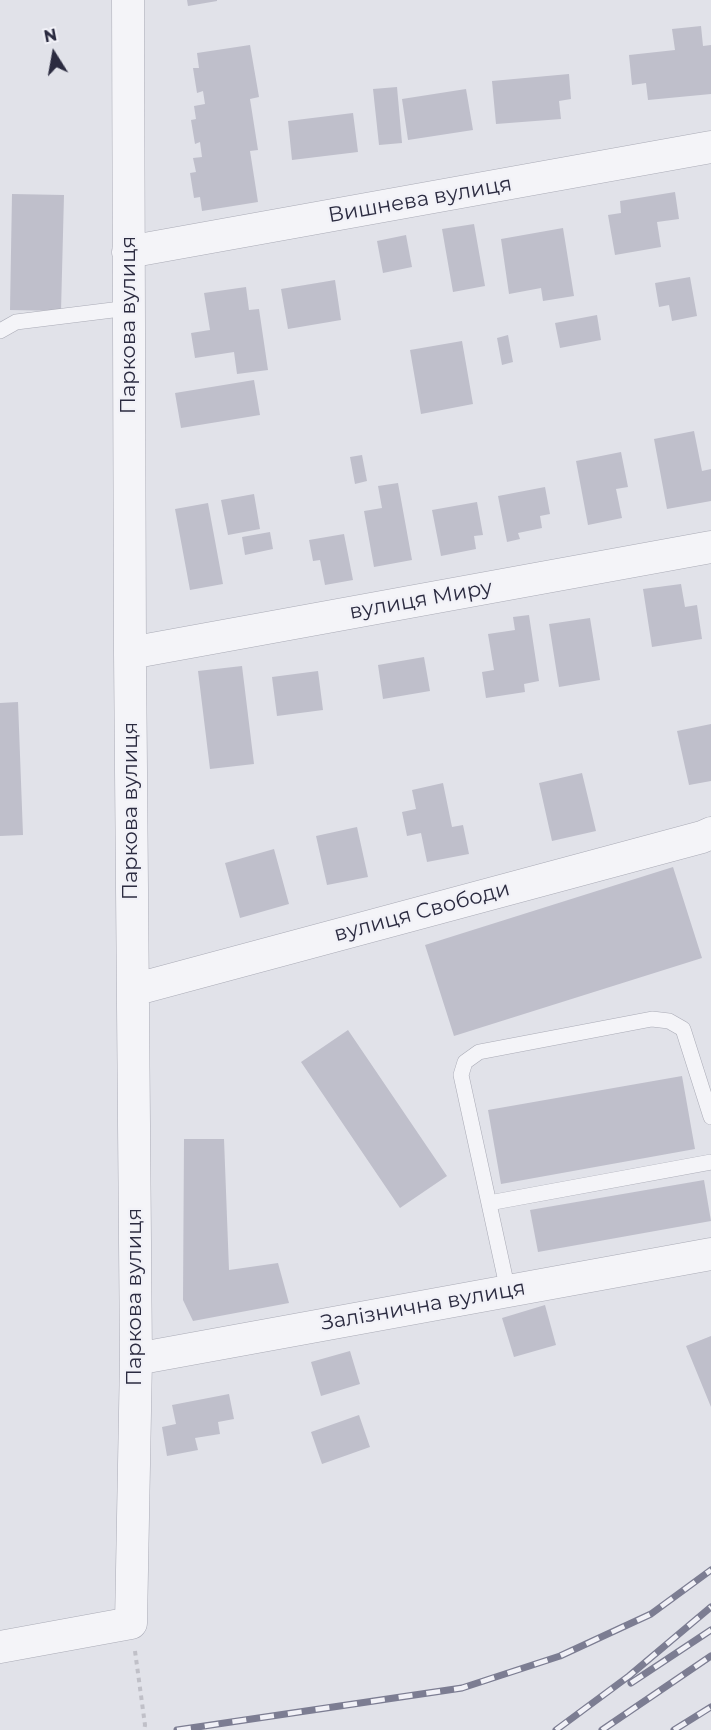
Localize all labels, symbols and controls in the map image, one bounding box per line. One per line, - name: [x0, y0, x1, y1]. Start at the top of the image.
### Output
- north arrow: [24, 24, 84, 84]
- text: N: [42, 25, 59, 46]
- street label: Вишнева вулиця: [326, 171, 514, 229]
- street label: Паркова вулиця: [116, 236, 142, 414]
- street label: вулиця Миру: [348, 575, 494, 625]
- street label: Паркова вулиця: [118, 722, 144, 900]
- street label: вулиця Свободи: [331, 876, 513, 948]
- street label: Паркова вулиця: [122, 1208, 148, 1386]
- street label: Залізнична вулиця: [319, 1276, 527, 1336]

